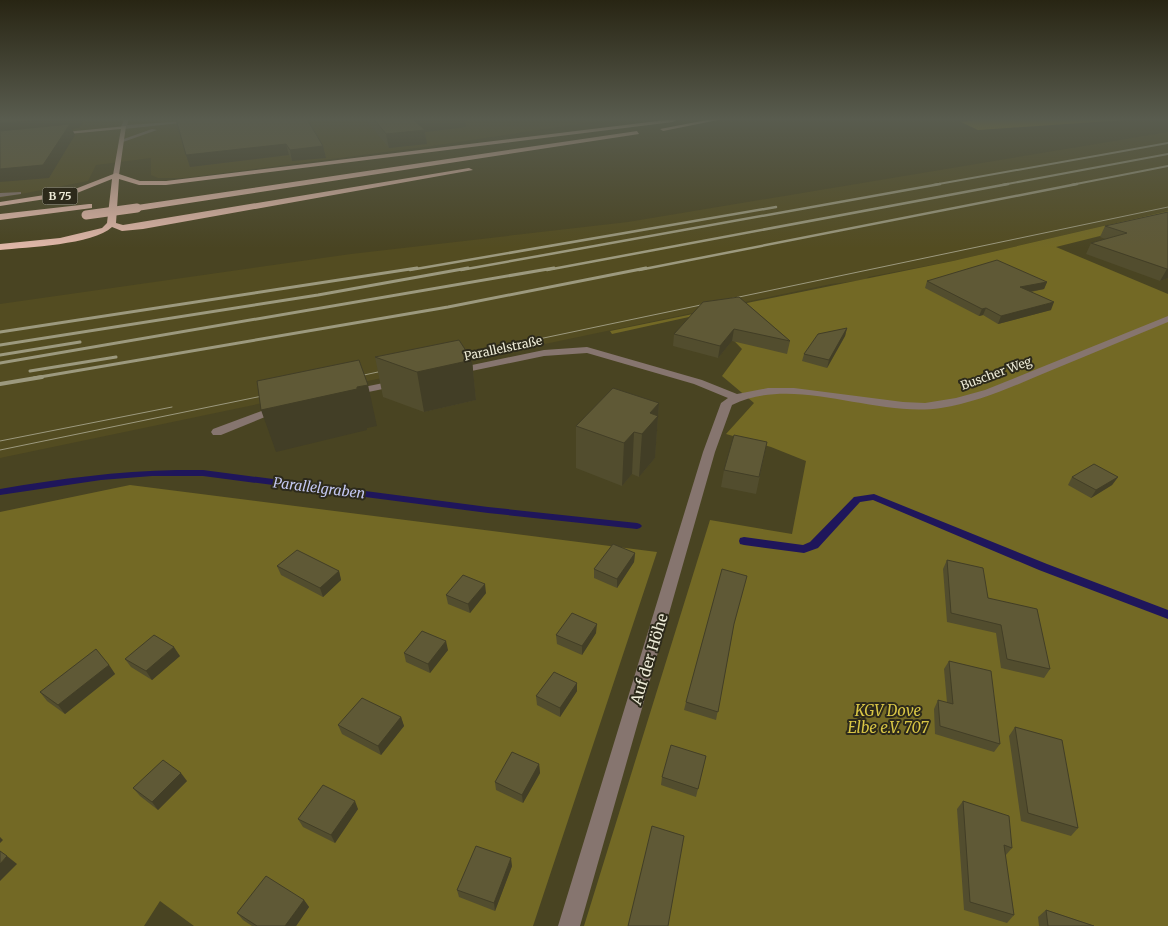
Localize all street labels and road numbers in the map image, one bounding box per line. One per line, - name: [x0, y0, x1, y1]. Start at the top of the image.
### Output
- road number: B 75: [42, 188, 78, 205]
- street label: Parallelstraße: [462, 332, 544, 364]
- street label: Buscher Weg: [958, 353, 1034, 393]
- street label: Auf der Höhe: [626, 611, 672, 708]

